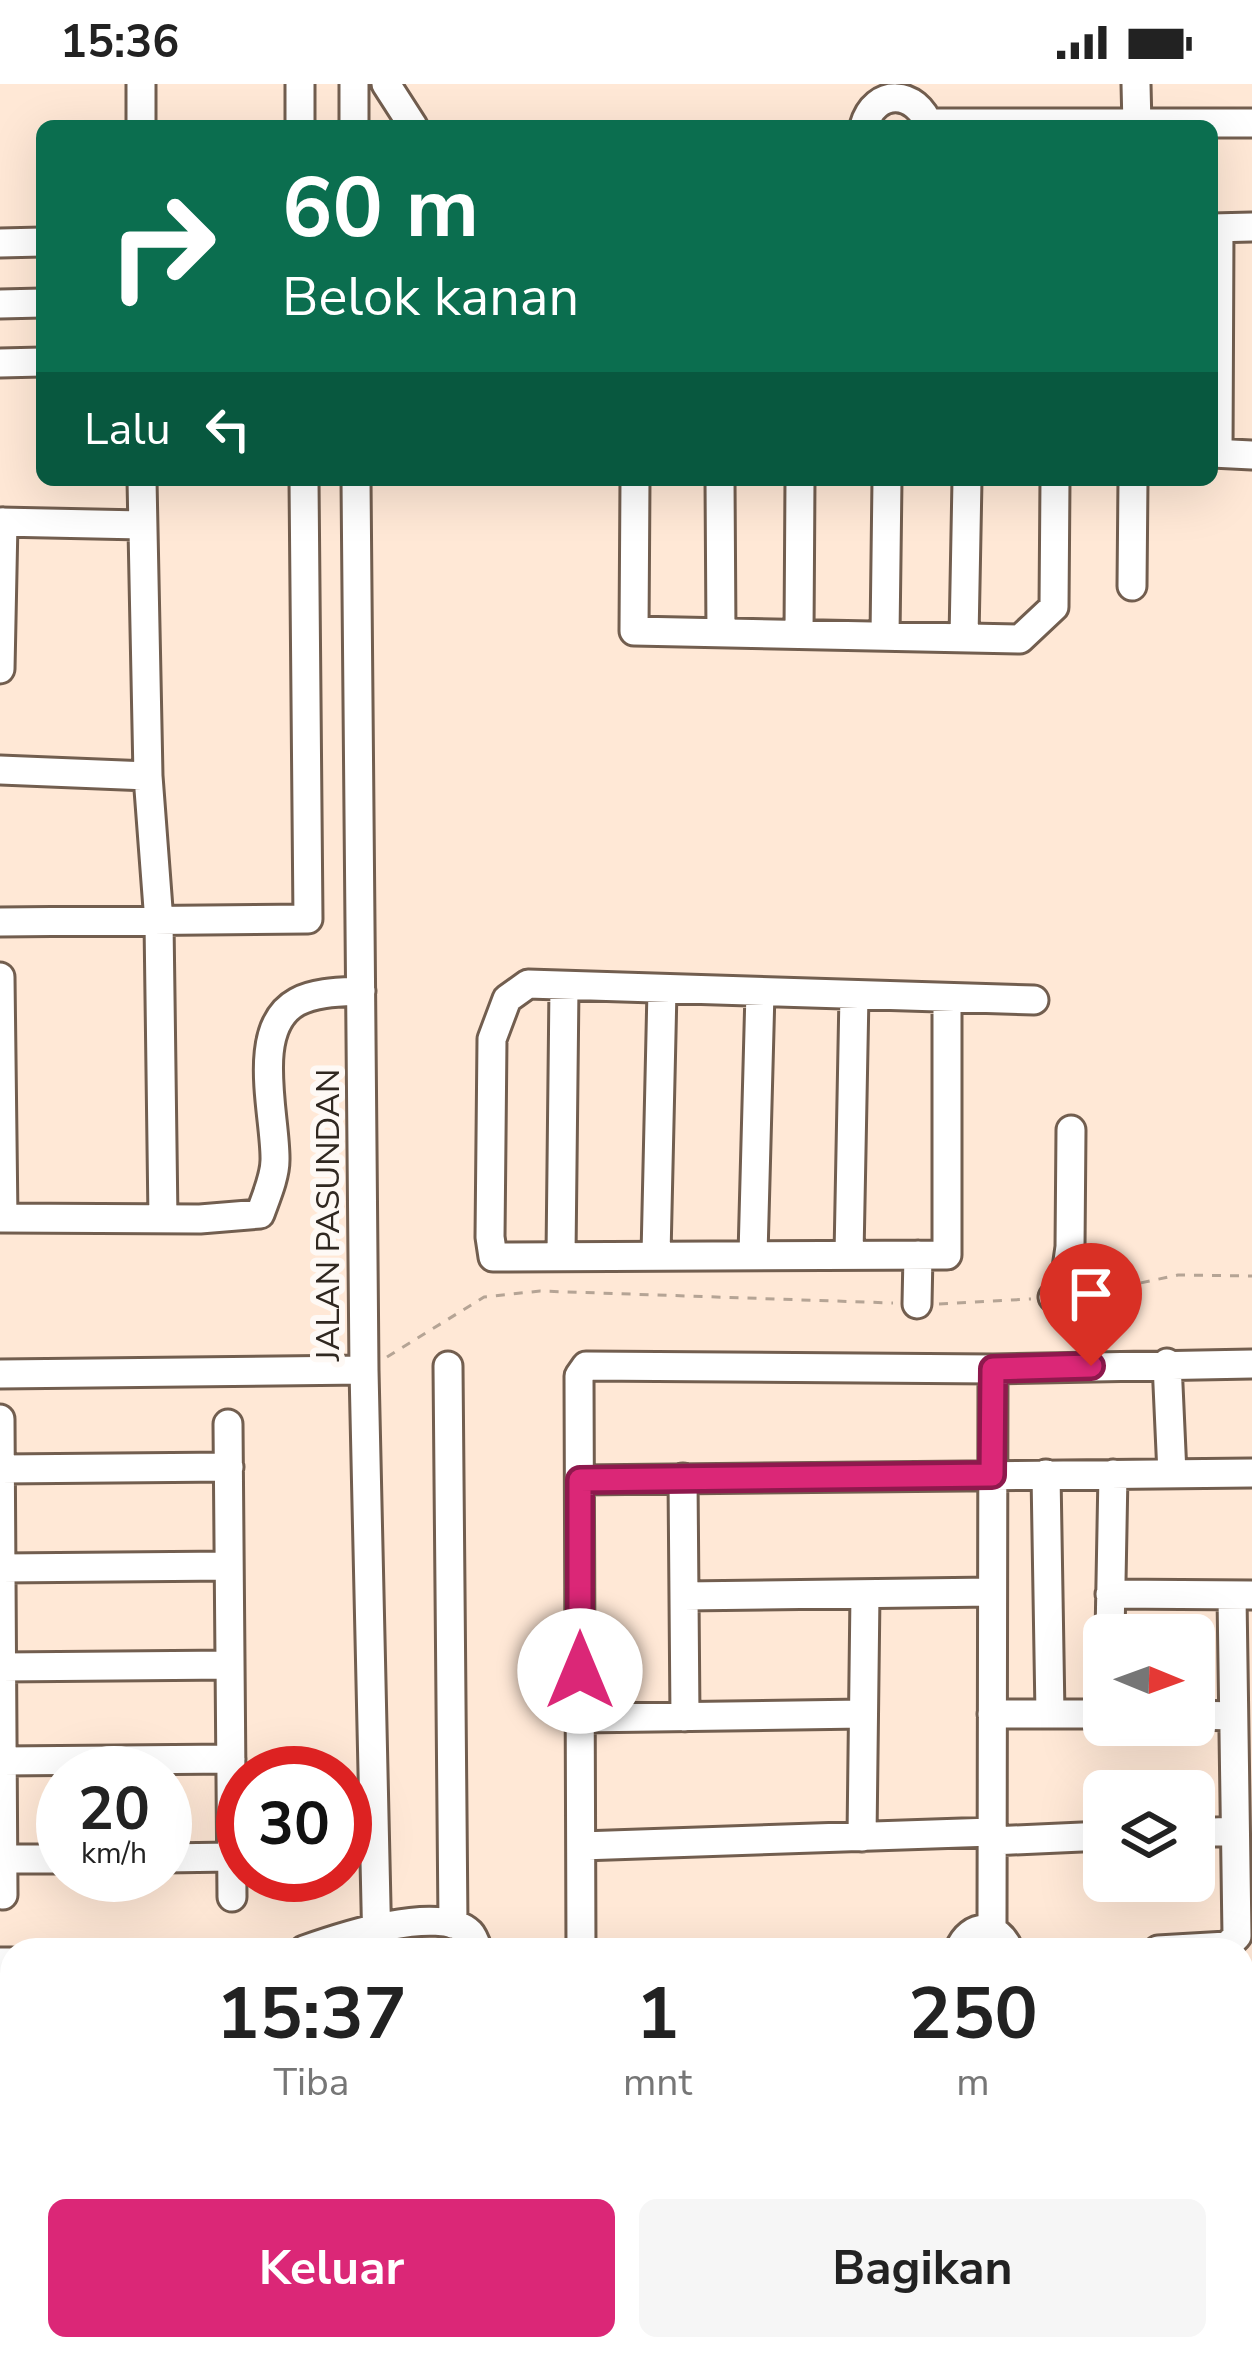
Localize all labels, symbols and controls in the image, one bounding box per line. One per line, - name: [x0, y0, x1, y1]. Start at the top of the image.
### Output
- text: 15:36: [60, 12, 179, 73]
- text: 60 m: [282, 151, 479, 266]
- icon: right: [84, 168, 240, 324]
- text: Belok kanan: [282, 260, 579, 334]
- icon: left: [195, 396, 261, 462]
- text: Lalu: [84, 399, 171, 460]
- street label: JALAN PASUNDAN: [306, 1069, 351, 1362]
- pin: [1040, 1243, 1142, 1366]
- icon: arrive: [1058, 1261, 1124, 1327]
- position arrow: [517, 1608, 643, 1734]
- north arrow: [1083, 1614, 1215, 1746]
- map controls: [1083, 1614, 1215, 1902]
- speed limit sign: 30: [216, 1746, 372, 1902]
- text: 20: [78, 1768, 150, 1850]
- button: layers: [1083, 1770, 1215, 1902]
- text: km/h: [81, 1833, 147, 1874]
- text: 15:37: [216, 1965, 407, 2063]
- text: 1: [636, 1965, 679, 2063]
- text: 250: [908, 1965, 1038, 2063]
- text: Tiba: [273, 2056, 349, 2109]
- text: mnt: [623, 2056, 692, 2109]
- text: m: [956, 2056, 990, 2109]
- button: Keluar: [48, 2199, 615, 2337]
- button: Bagikan: [639, 2199, 1206, 2337]

